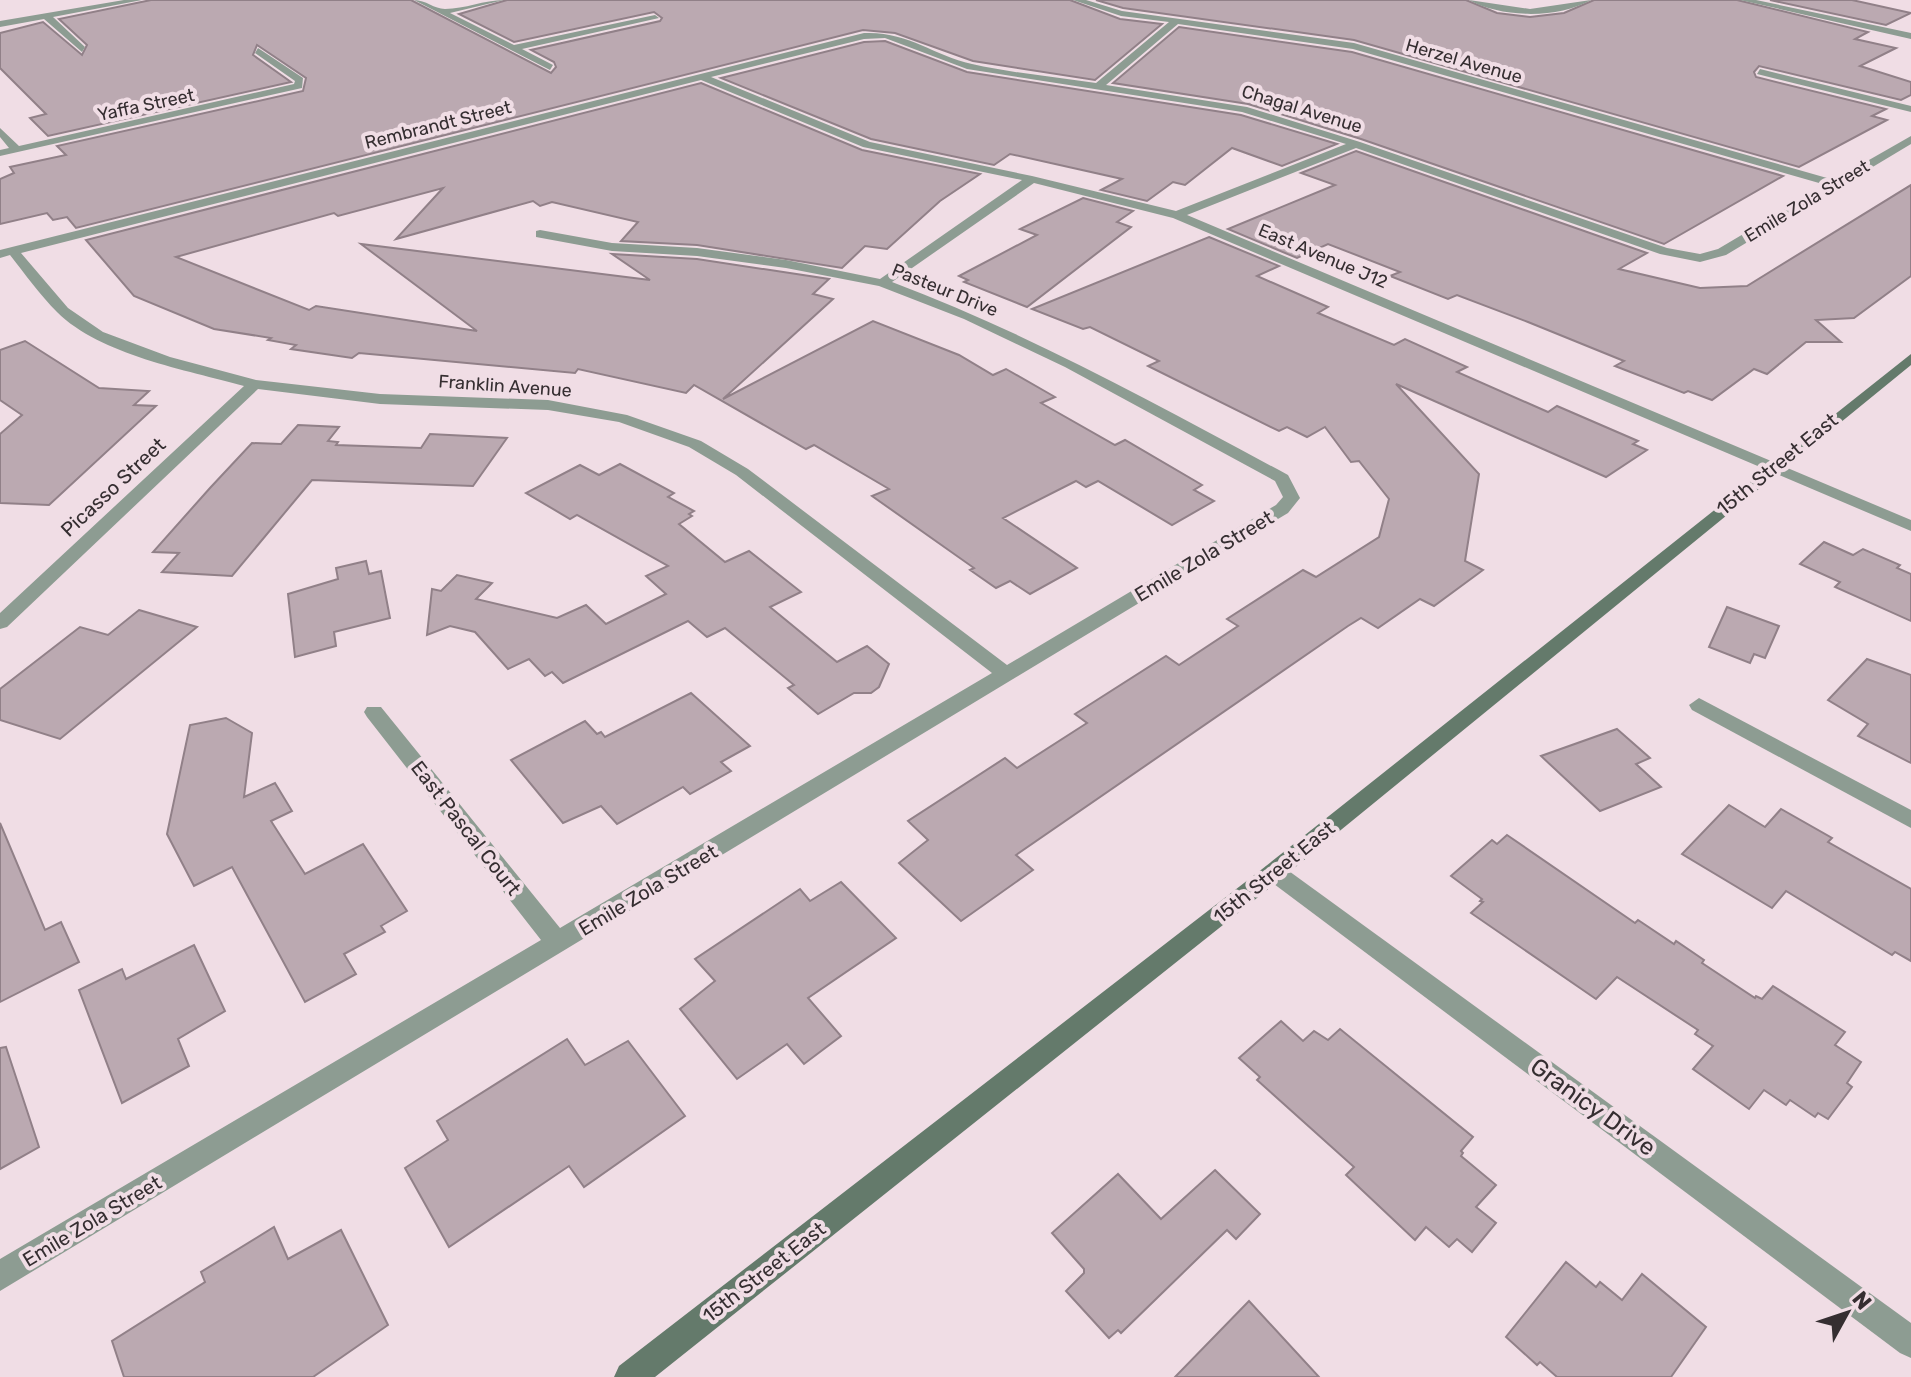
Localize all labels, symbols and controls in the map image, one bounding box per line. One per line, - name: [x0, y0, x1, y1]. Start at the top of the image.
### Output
- street label: Herzel Avenue: [1403, 34, 1525, 88]
- street label: Chagal Avenue: [1239, 80, 1365, 138]
- street label: Yaffa Street: [96, 84, 196, 126]
- street label: Rembrandt Street: [362, 96, 514, 154]
- street label: Emile Zola Street: [1741, 155, 1873, 247]
- street label: East Avenue J12: [1255, 219, 1391, 293]
- street label: Pasteur Drive: [889, 259, 1001, 321]
- street label: Franklin Avenue: [438, 370, 572, 402]
- street label: 15th Street East: [1711, 408, 1843, 520]
- street label: Picasso Street: [56, 432, 170, 542]
- street label: Emile Zola Street: [1130, 505, 1278, 607]
- street label: East Pascal Court: [406, 756, 526, 900]
- street label: 15th Street East: [1208, 816, 1340, 928]
- street label: Emile Zola Street: [574, 839, 722, 941]
- street label: Granicy Drive: [1525, 1052, 1661, 1162]
- street label: Emile Zola Street: [18, 1170, 166, 1272]
- street label: 15th Street East: [698, 1216, 830, 1327]
- north arrow: [1807, 1273, 1887, 1353]
- text: N: [1847, 1286, 1877, 1315]

